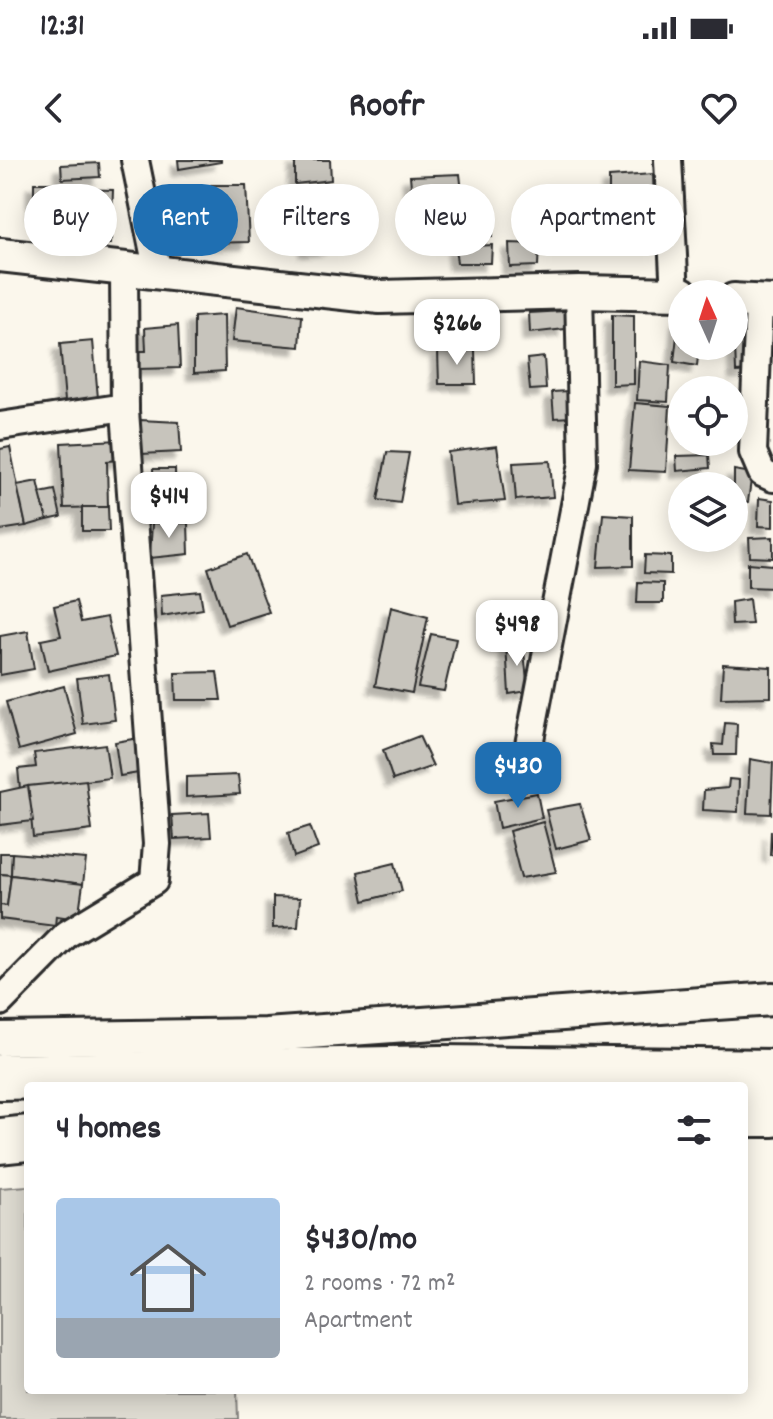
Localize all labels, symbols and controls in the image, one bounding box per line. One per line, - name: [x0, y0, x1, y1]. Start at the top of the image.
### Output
- text: 12:31: [40, 7, 85, 50]
- text: Roofr: [349, 82, 424, 134]
- icon: back: [32, 86, 76, 130]
- icon: heart: [697, 86, 741, 130]
- chip: Buy: [24, 184, 117, 256]
- chip: Rent: [133, 184, 238, 256]
- chip: Filters: [254, 184, 379, 256]
- chip: New: [395, 184, 495, 256]
- chip: Apartment: [511, 184, 684, 256]
- north arrow: [668, 280, 748, 360]
- map controls: [668, 280, 748, 552]
- pin: $266: [410, 299, 504, 367]
- text: $266: [432, 306, 482, 343]
- button: locate: [668, 376, 748, 456]
- pin: $414: [122, 472, 216, 540]
- button: layers: [668, 472, 748, 552]
- text: $414: [149, 479, 189, 516]
- pin: $498: [470, 600, 564, 668]
- text: $498: [494, 607, 540, 644]
- pin: $430: [471, 742, 565, 810]
- text: $430: [493, 749, 543, 786]
- text: 4 homes: [56, 1106, 161, 1155]
- icon: filters: [672, 1108, 716, 1152]
- text: $430/mo: [304, 1217, 417, 1266]
- icon: home: [120, 1230, 216, 1326]
- text: 2 rooms · 72 m²: [304, 1266, 455, 1303]
- text: Apartment: [304, 1303, 413, 1340]

